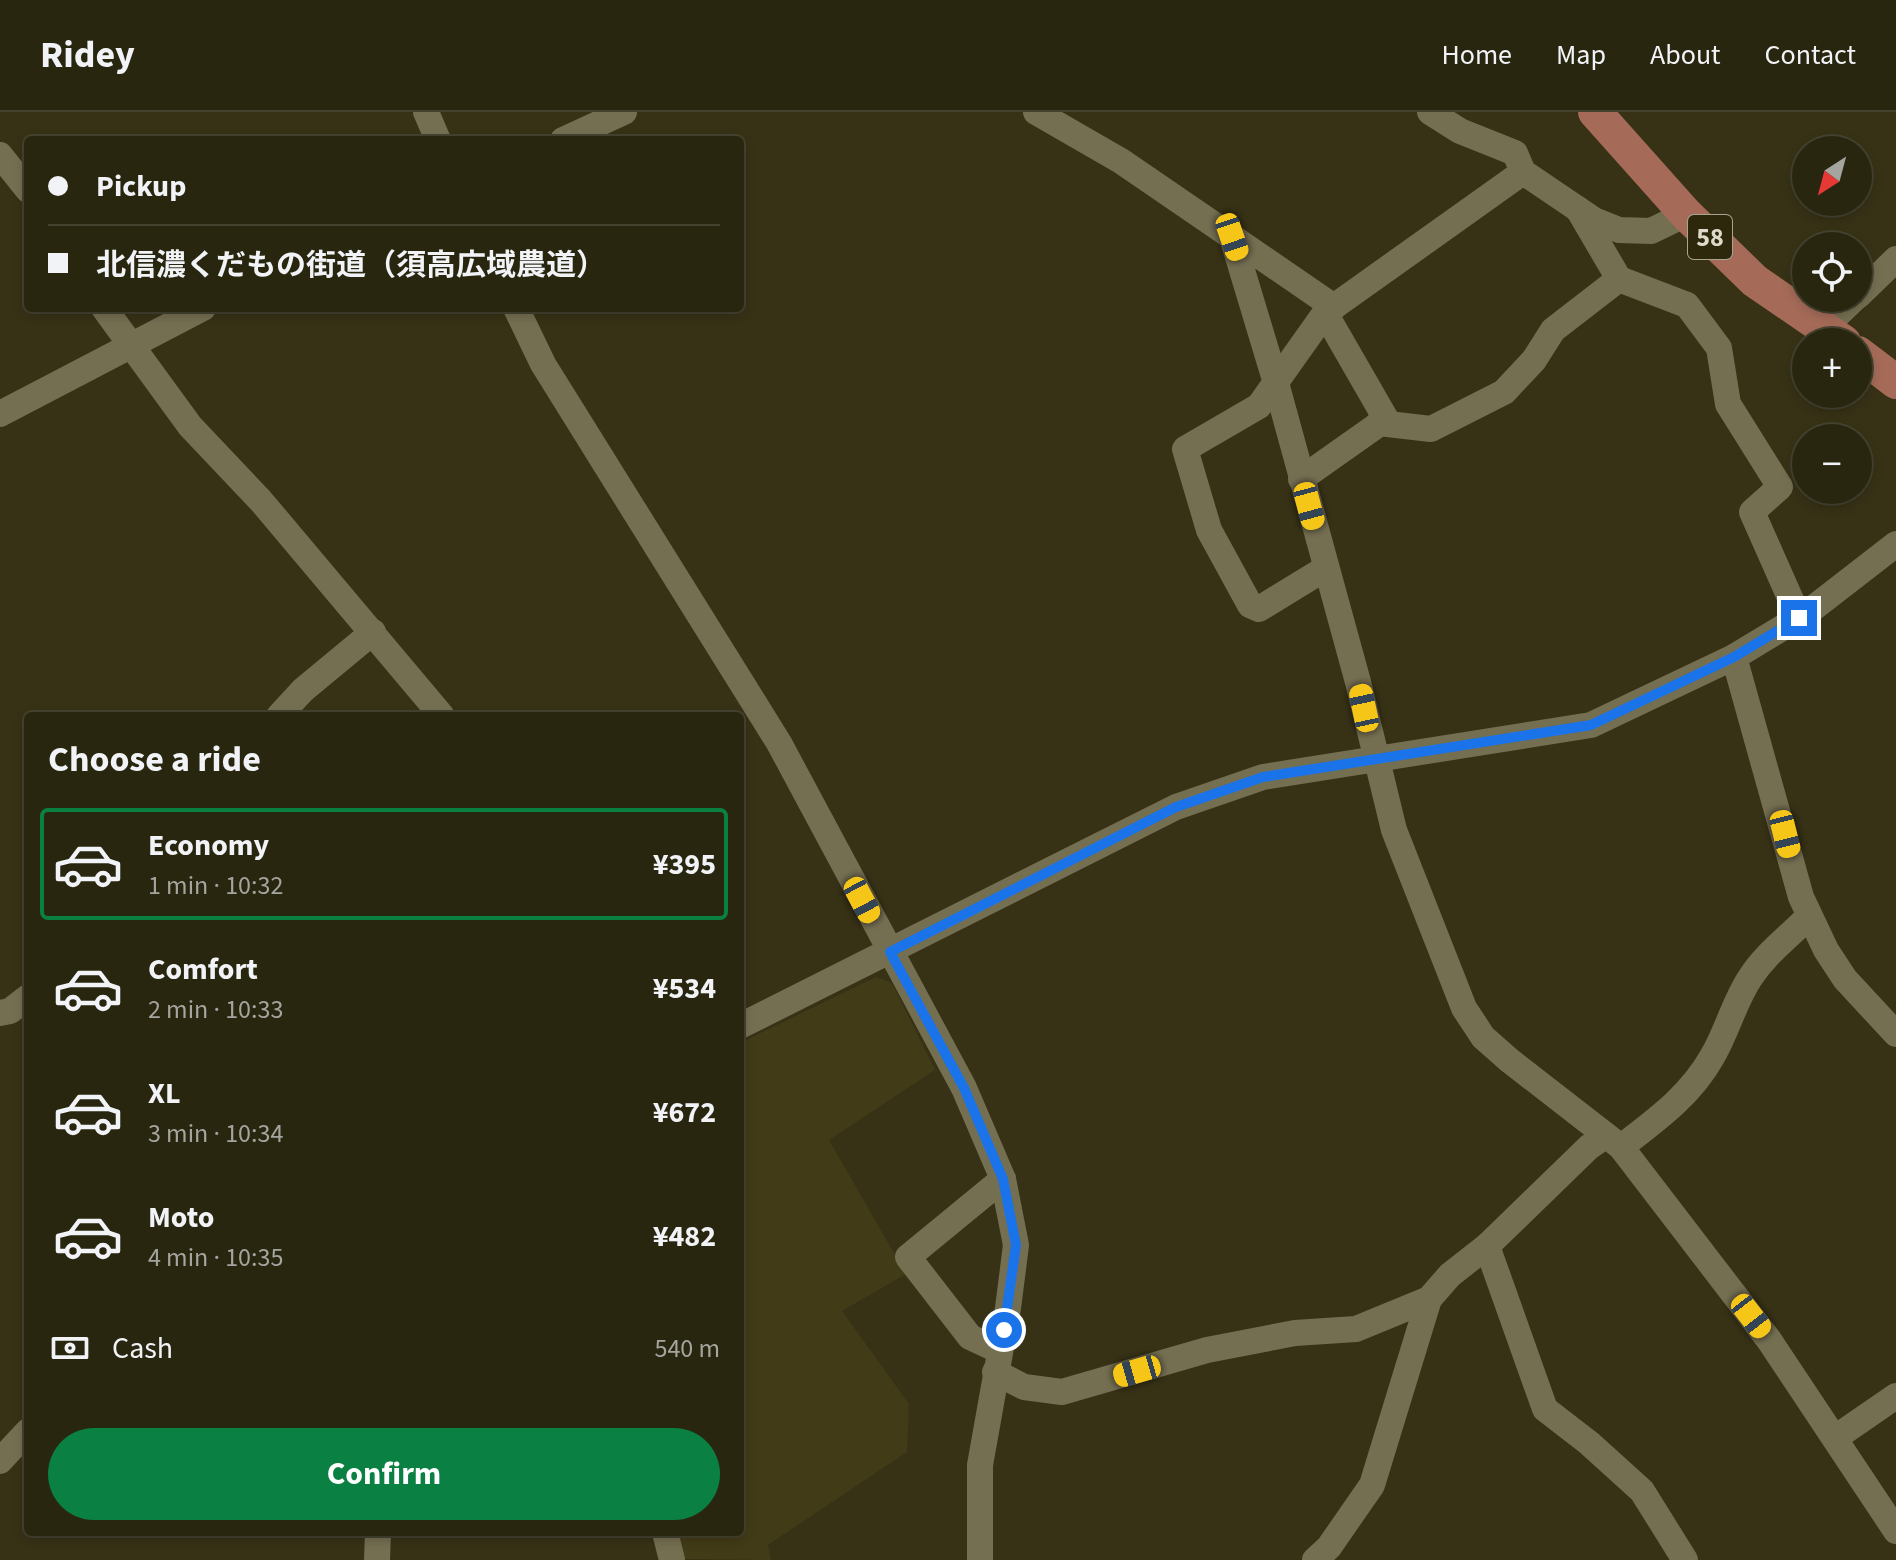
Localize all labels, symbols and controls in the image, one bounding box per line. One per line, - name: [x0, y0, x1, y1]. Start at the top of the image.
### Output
- text: Ridey: [40, 28, 135, 82]
- text: Home: [1441, 35, 1512, 75]
- text: Map: [1556, 35, 1606, 75]
- text: About: [1650, 35, 1721, 75]
- text: Contact: [1765, 35, 1856, 75]
- north arrow: [1792, 136, 1872, 216]
- map controls: [1792, 136, 1872, 504]
- text: Pickup: [96, 165, 186, 208]
- car: [1213, 210, 1251, 264]
- road number: 58: [1688, 215, 1732, 259]
- button: locate: [1792, 232, 1872, 312]
- text: 北信濃くだもの街道（須高広域農道）: [96, 244, 606, 287]
- button: +: [1792, 328, 1872, 408]
- button: −: [1792, 424, 1872, 504]
- car: [1291, 480, 1327, 532]
- route end: [1781, 600, 1817, 636]
- car: [1347, 682, 1381, 734]
- text: Choose a ride: [48, 734, 261, 785]
- car: [1768, 808, 1802, 860]
- text: Economy: [148, 824, 269, 867]
- icon: car: [52, 828, 124, 900]
- text: ¥395: [653, 843, 716, 886]
- text: 1 min · 10:32: [148, 867, 283, 904]
- car: [840, 873, 884, 927]
- text: Comfort: [148, 948, 258, 991]
- icon: car: [52, 952, 124, 1024]
- text: ¥534: [653, 967, 716, 1010]
- text: 2 min · 10:33: [148, 991, 283, 1028]
- text: XL: [148, 1072, 181, 1115]
- icon: car: [52, 1076, 124, 1148]
- text: ¥672: [653, 1091, 716, 1134]
- text: 3 min · 10:34: [148, 1115, 283, 1152]
- text: Moto: [148, 1196, 214, 1239]
- icon: car: [52, 1200, 124, 1272]
- text: ¥482: [653, 1215, 716, 1258]
- text: 4 min · 10:35: [148, 1239, 283, 1276]
- car: [1727, 1290, 1775, 1342]
- route start: [986, 1312, 1022, 1348]
- icon: cash: [48, 1326, 92, 1370]
- text: Cash: [112, 1327, 173, 1370]
- text: 540 m: [654, 1330, 720, 1367]
- car: [1111, 1353, 1163, 1389]
- button: Confirm: [48, 1428, 720, 1520]

